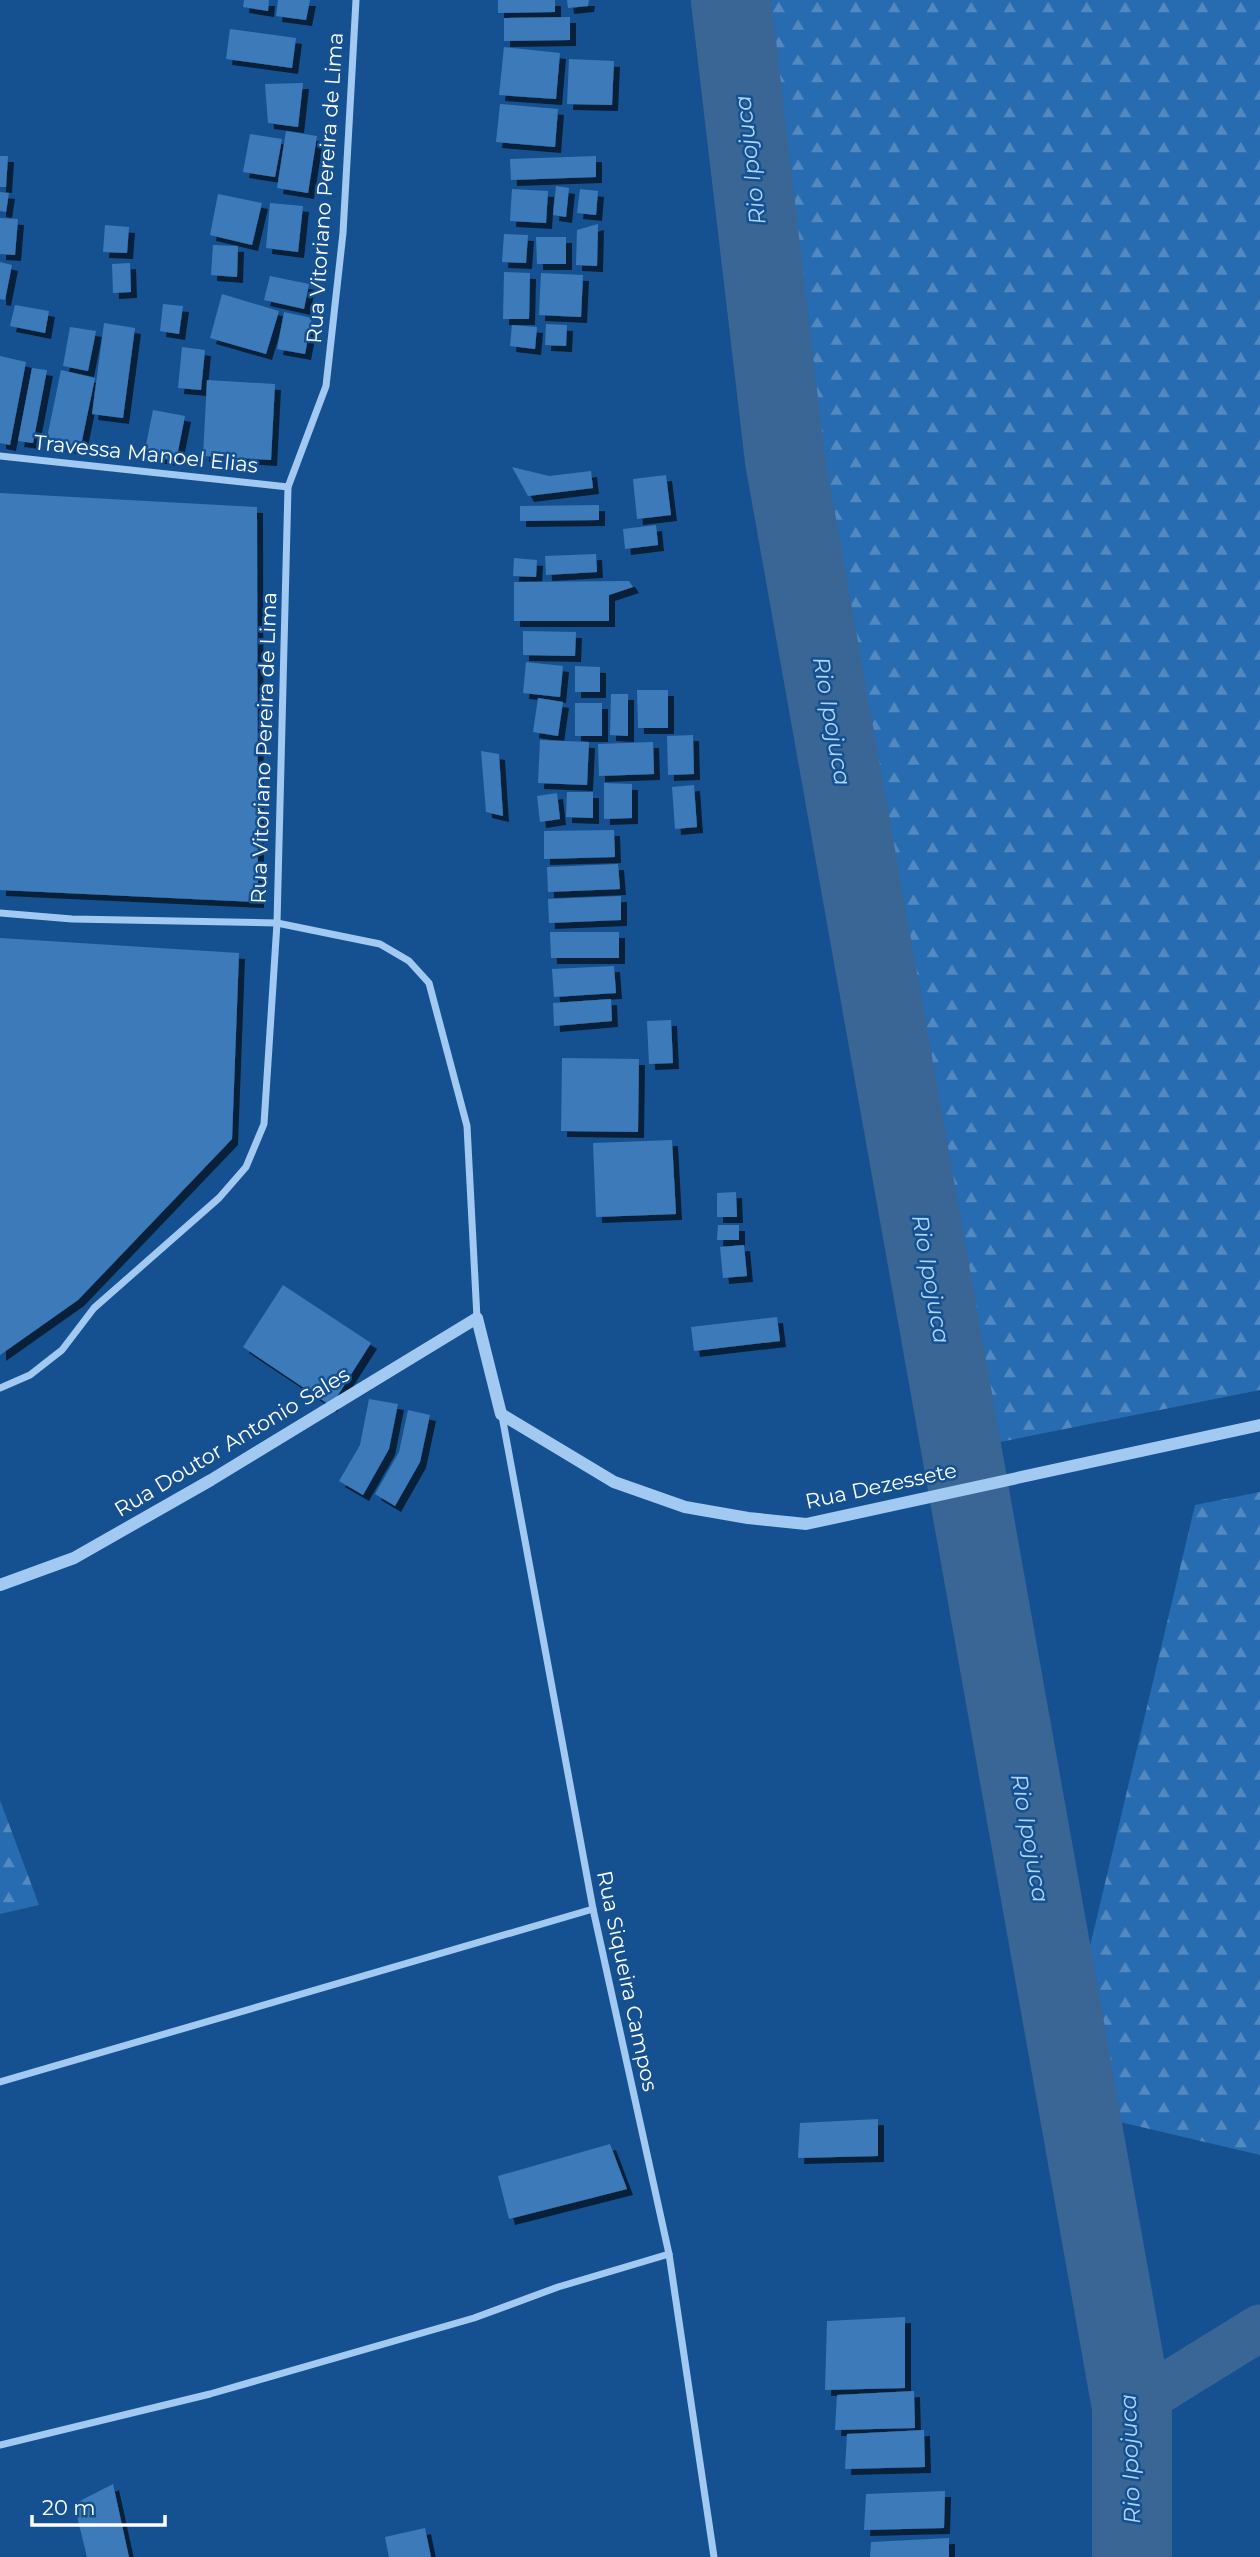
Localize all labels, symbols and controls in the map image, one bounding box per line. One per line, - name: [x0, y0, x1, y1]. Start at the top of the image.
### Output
- street label: Rua Vitoriano Pereira de Lima: [301, 31, 348, 344]
- water label: Rio Ipojuca: [728, 94, 772, 226]
- street label: Travessa Manoel Elias: [33, 429, 259, 478]
- street label: Rua Vitoriano Pereira de Lima: [246, 592, 281, 904]
- water label: Rio Ipojuca: [807, 654, 857, 788]
- water label: Rio Ipojuca: [906, 1212, 956, 1346]
- street label: Rua Doutor Antonio Sales: [110, 1361, 354, 1522]
- street label: Rua Dezessete: [803, 1457, 959, 1514]
- water label: Rio Ipojuca: [1005, 1771, 1055, 1905]
- street label: Rua Siqueira Campos: [592, 1868, 663, 2094]
- water label: Rio Ipojuca: [1114, 2393, 1146, 2525]
- scale bar: [32, 2484, 164, 2528]
- text: 20 m: [42, 2495, 96, 2520]

